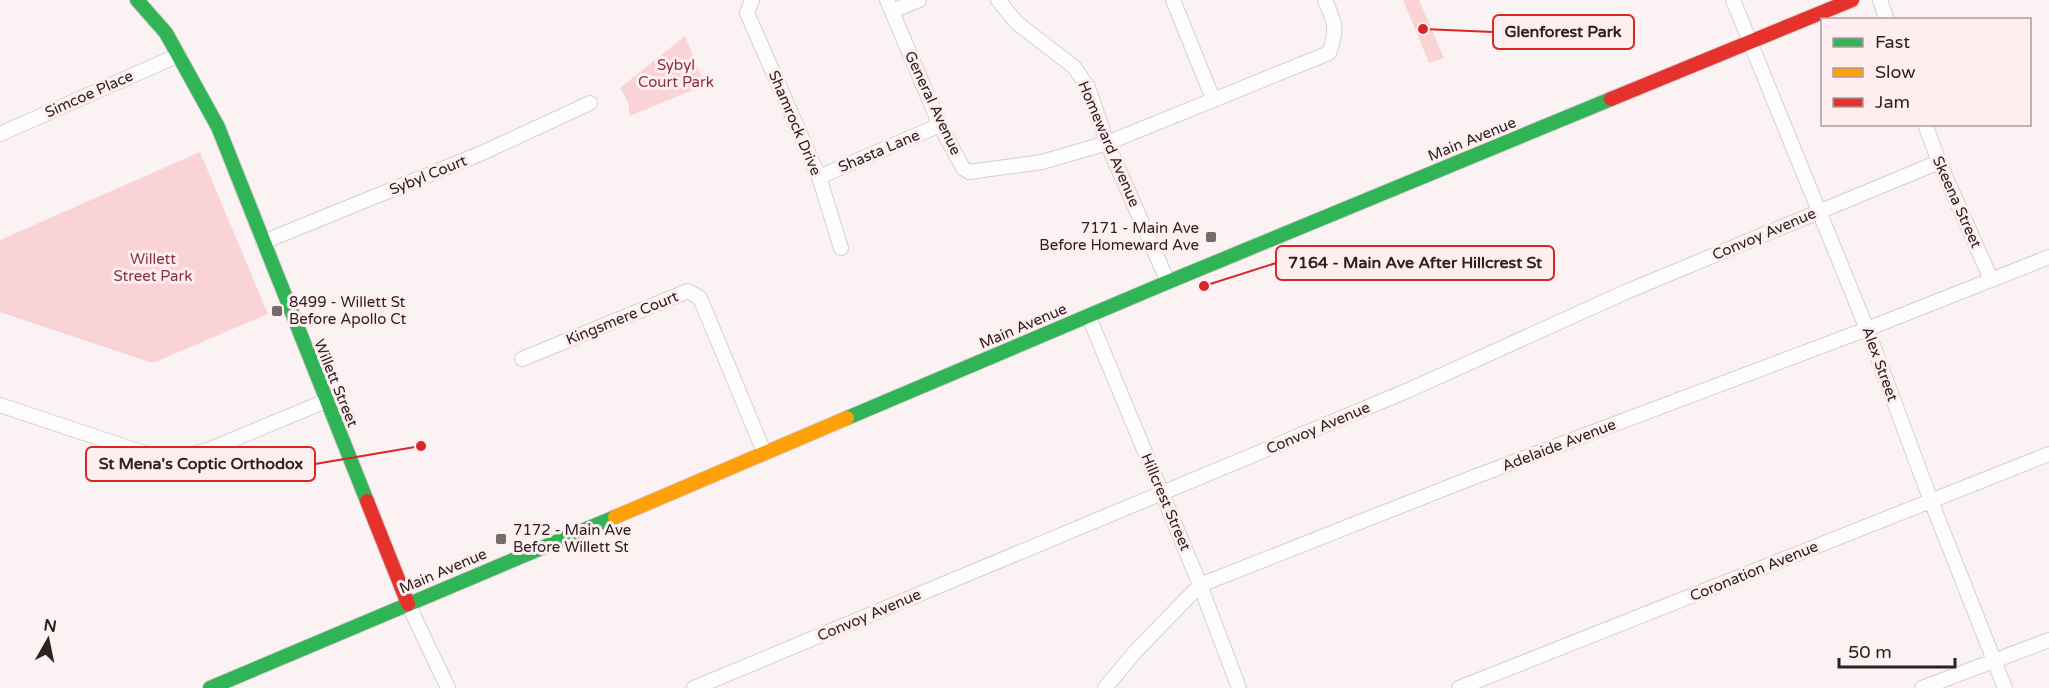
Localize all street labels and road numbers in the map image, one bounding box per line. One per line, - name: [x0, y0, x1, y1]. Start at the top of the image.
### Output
- street label: General Avenue: [901, 48, 965, 158]
- street label: Simcoe Place: [42, 67, 136, 121]
- street label: Shamrock Drive: [765, 68, 825, 178]
- street label: Homeward Avenue: [1074, 78, 1144, 210]
- street label: Main Avenue: [1425, 113, 1519, 165]
- street label: Shasta Lane: [836, 126, 922, 176]
- street label: Sybyl Court: [387, 151, 470, 199]
- street label: Skeena Street: [1929, 153, 1985, 251]
- street label: Convoy Avenue: [1709, 204, 1819, 264]
- street label: Kingsmere Court: [563, 287, 681, 349]
- street label: Main Avenue: [977, 299, 1069, 353]
- street label: Alex Street: [1858, 324, 1902, 404]
- street label: Willett Street: [310, 337, 362, 430]
- street label: Convoy Avenue: [1263, 398, 1373, 458]
- street label: Adelaide Avenue: [1500, 415, 1618, 475]
- street label: Hillcrest Street: [1137, 451, 1195, 554]
- street label: Coronation Avenue: [1687, 537, 1821, 605]
- street label: Main Avenue: [397, 544, 489, 598]
- street label: Convoy Avenue: [814, 585, 924, 645]

